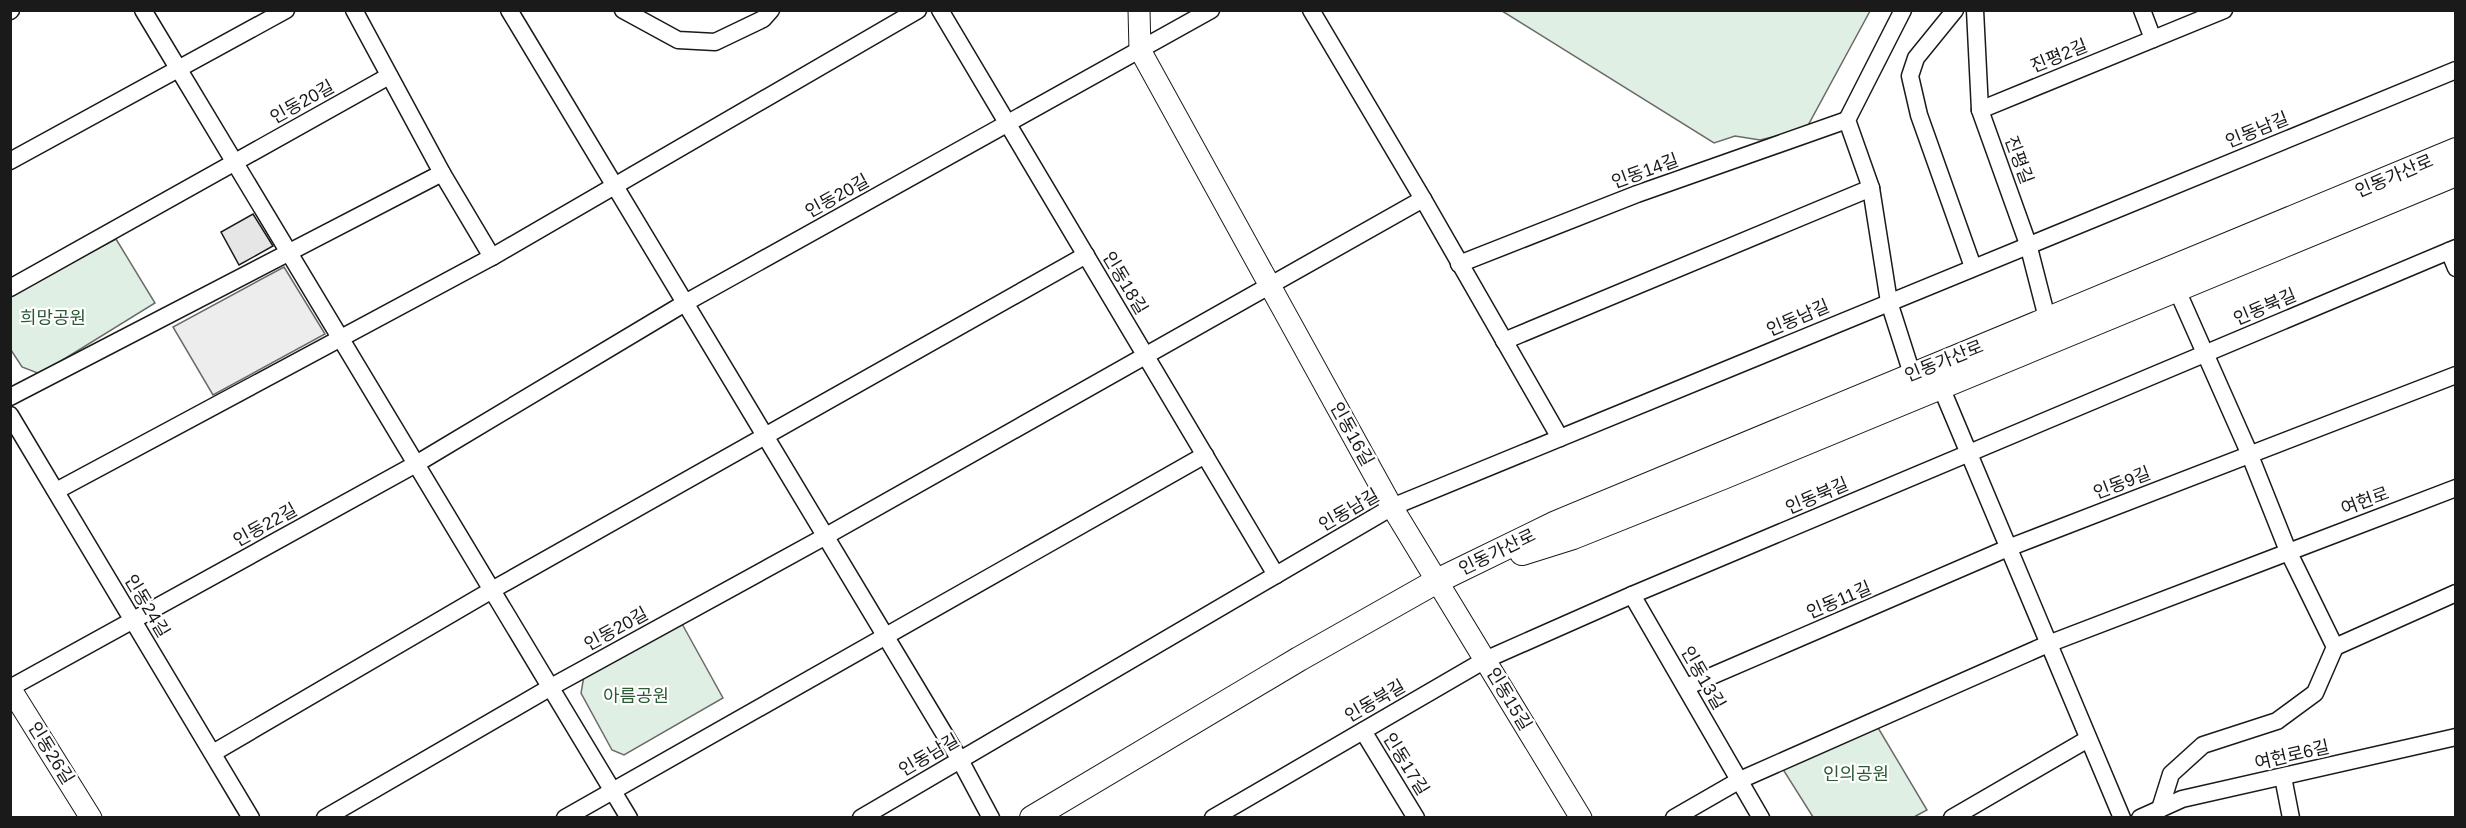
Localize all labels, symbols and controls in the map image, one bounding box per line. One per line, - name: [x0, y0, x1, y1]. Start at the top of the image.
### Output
- street label: 진평2길: [2028, 36, 2090, 76]
- street label: 인동20길: [267, 76, 337, 128]
- street label: 인동남길: [2223, 108, 2291, 152]
- street label: 진평길: [2001, 133, 2037, 187]
- street label: 인동14길: [1609, 150, 1681, 192]
- street label: 인동가산로: [2352, 151, 2436, 201]
- street label: 인동20길: [802, 170, 872, 222]
- street label: 인동18길: [1098, 248, 1152, 318]
- street label: 인동북길: [2231, 285, 2299, 329]
- street label: 인동남길: [1764, 296, 1832, 340]
- park label: 희망공원: [20, 308, 86, 328]
- street label: 인동가산로: [1902, 336, 1986, 386]
- street label: 인동16길: [1326, 399, 1378, 469]
- street label: 인동9길: [2091, 463, 2153, 503]
- street label: 인동북길: [1783, 474, 1851, 518]
- street label: 여헌로: [2338, 483, 2392, 519]
- street label: 인동남길: [1315, 485, 1383, 535]
- street label: 인동22길: [230, 499, 300, 551]
- street label: 인동가산로: [1455, 525, 1539, 579]
- street label: 인동24길: [120, 571, 174, 641]
- street label: 인동11길: [1804, 577, 1874, 623]
- street label: 인동20길: [581, 603, 651, 655]
- street label: 인동13길: [1677, 643, 1729, 713]
- street label: 인동15길: [1482, 664, 1536, 734]
- street label: 인동북길: [1341, 676, 1409, 726]
- park label: 아름공원: [603, 686, 669, 706]
- street label: 인동26길: [24, 718, 78, 788]
- street label: 인동17길: [1379, 729, 1433, 799]
- street label: 인동남길: [895, 730, 963, 780]
- street label: 여헌로6길: [2253, 737, 2331, 773]
- park label: 인의공원: [1823, 764, 1889, 784]

